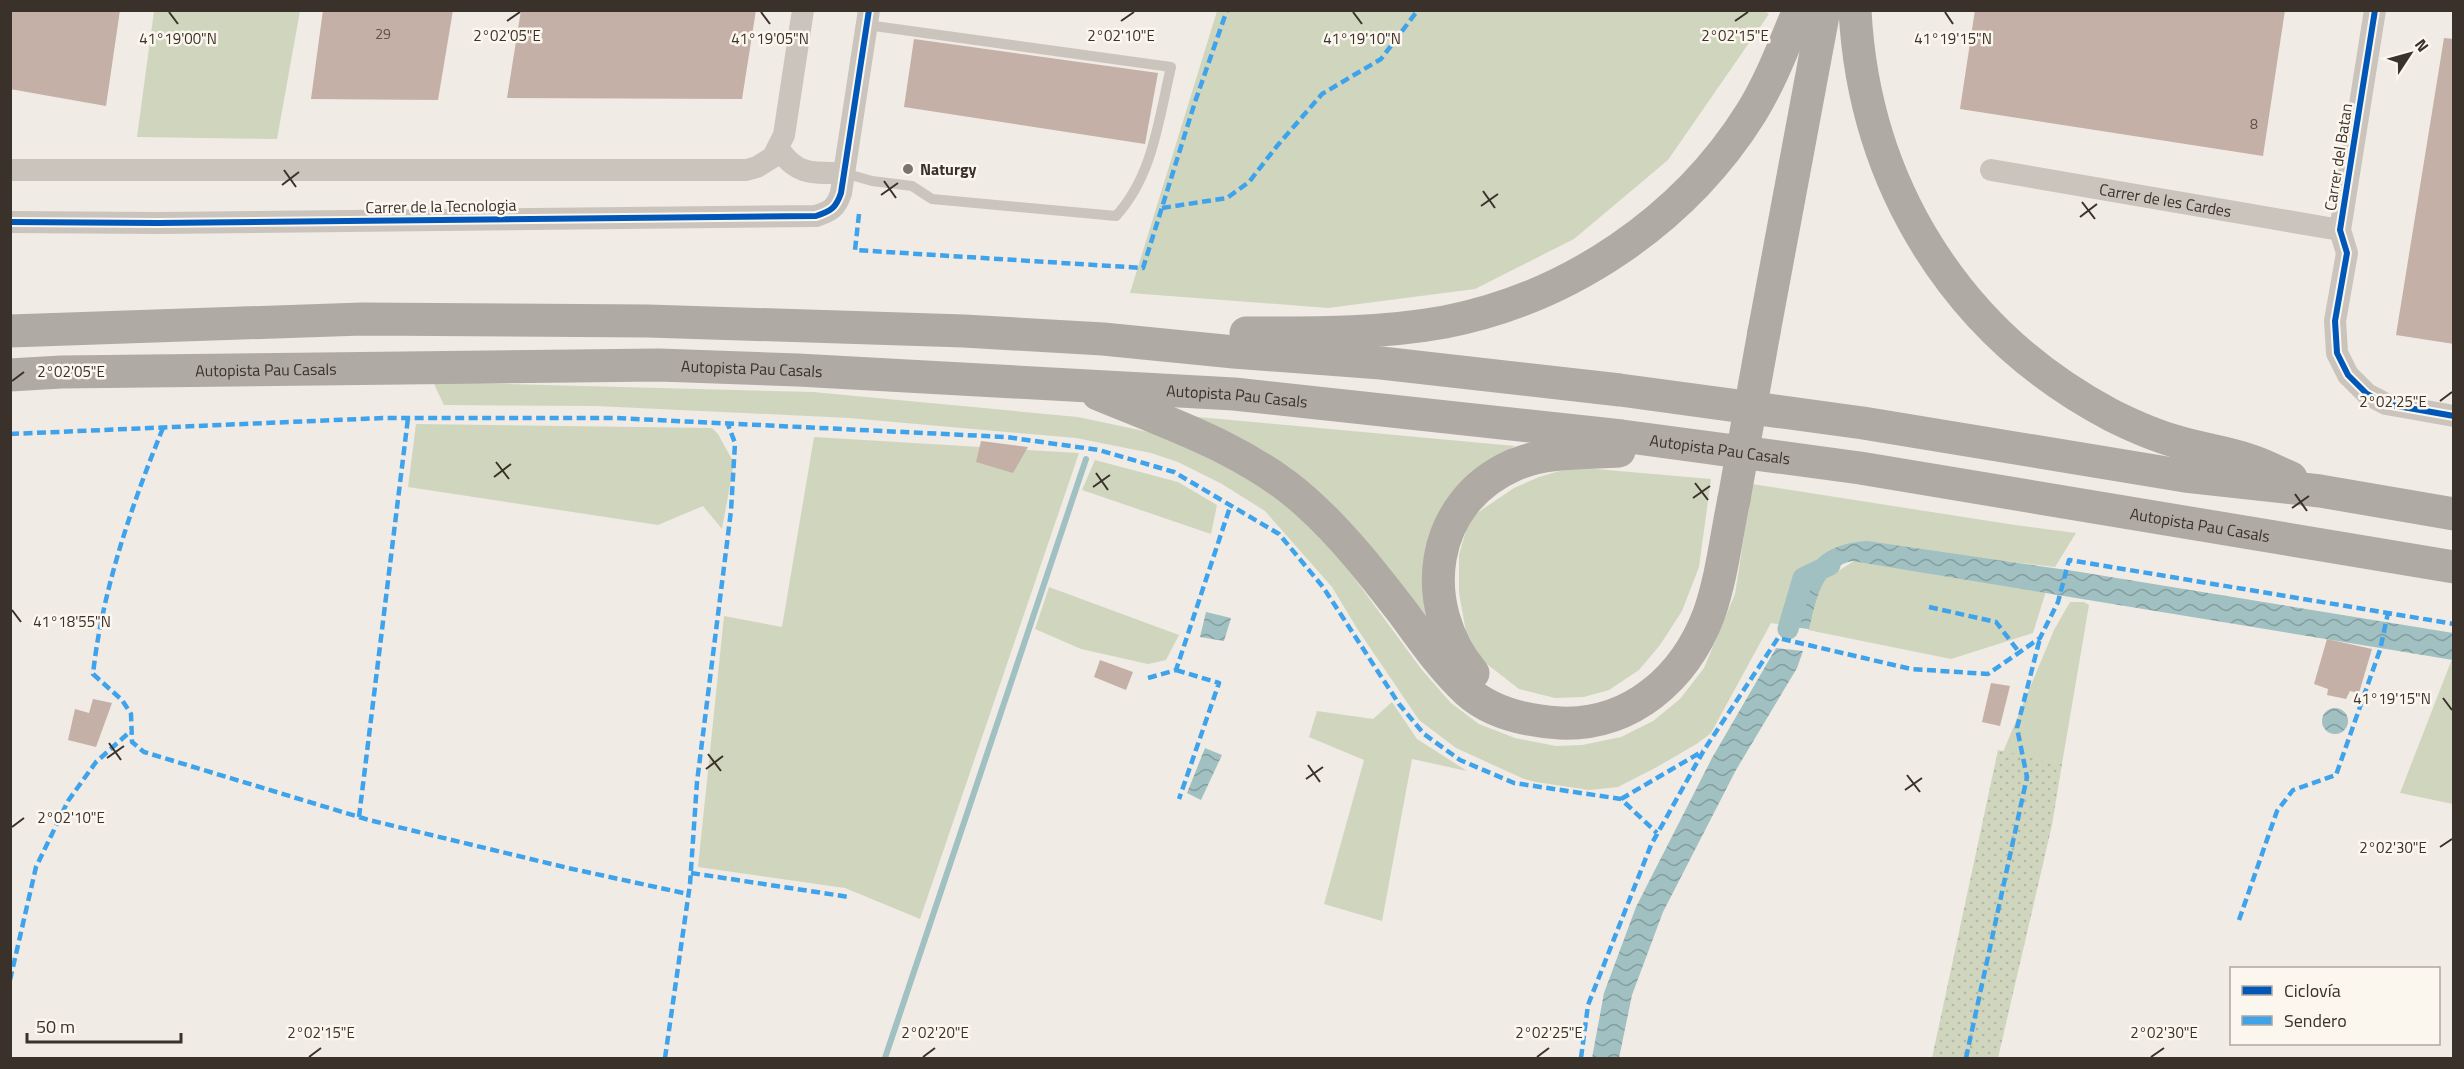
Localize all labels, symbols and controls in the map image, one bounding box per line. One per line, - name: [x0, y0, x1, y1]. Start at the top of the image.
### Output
- house number: 29: [375, 23, 391, 44]
- text: 2°02'05"E: [473, 24, 541, 47]
- text: 2°02'10"E: [1087, 24, 1155, 47]
- text: 2°02'15"E: [1701, 24, 1769, 47]
- north arrow: [2380, 24, 2440, 84]
- text: 41°19'00"N: [139, 27, 217, 50]
- text: 41°19'05"N: [731, 27, 809, 50]
- text: 41°19'10"N: [1323, 27, 1401, 50]
- text: 41°19'15"N: [1914, 27, 1992, 50]
- text: N: [2409, 34, 2435, 57]
- street label: Carrer del Batan: [2318, 101, 2358, 213]
- house number: 8: [2250, 113, 2258, 134]
- place label: Naturgy: [920, 157, 976, 181]
- marker: Naturgy: [901, 162, 915, 176]
- street label: Carrer de les Cardes: [2097, 177, 2233, 223]
- street label: Carrer de la Tecnologia: [365, 193, 517, 219]
- street label: Autopista Pau Casals: [681, 354, 823, 383]
- street label: Autopista Pau Casals: [195, 357, 337, 382]
- text: 2°02'05"E: [37, 360, 105, 383]
- street label: Autopista Pau Casals: [1166, 378, 1309, 414]
- text: 2°02'25"E: [2359, 390, 2427, 413]
- street label: Autopista Pau Casals: [1648, 428, 1792, 470]
- street label: Autopista Pau Casals: [2128, 501, 2272, 548]
- text: 41°18'55"N: [33, 610, 111, 633]
- text: 41°19'15"N: [2353, 687, 2431, 710]
- text: 2°02'10"E: [37, 806, 105, 829]
- text: 2°02'30"E: [2359, 836, 2427, 859]
- legend: [2230, 967, 2440, 1045]
- text: Ciclovía: [2284, 977, 2341, 1004]
- scale bar: [27, 1006, 182, 1044]
- text: Sendero: [2284, 1007, 2347, 1034]
- text: 50 m: [36, 1013, 75, 1040]
- text: 2°02'15"E: [287, 1021, 355, 1044]
- text: 2°02'20"E: [901, 1021, 969, 1044]
- text: 2°02'25"E: [1515, 1021, 1583, 1044]
- text: 2°02'30"E: [2130, 1021, 2198, 1044]

